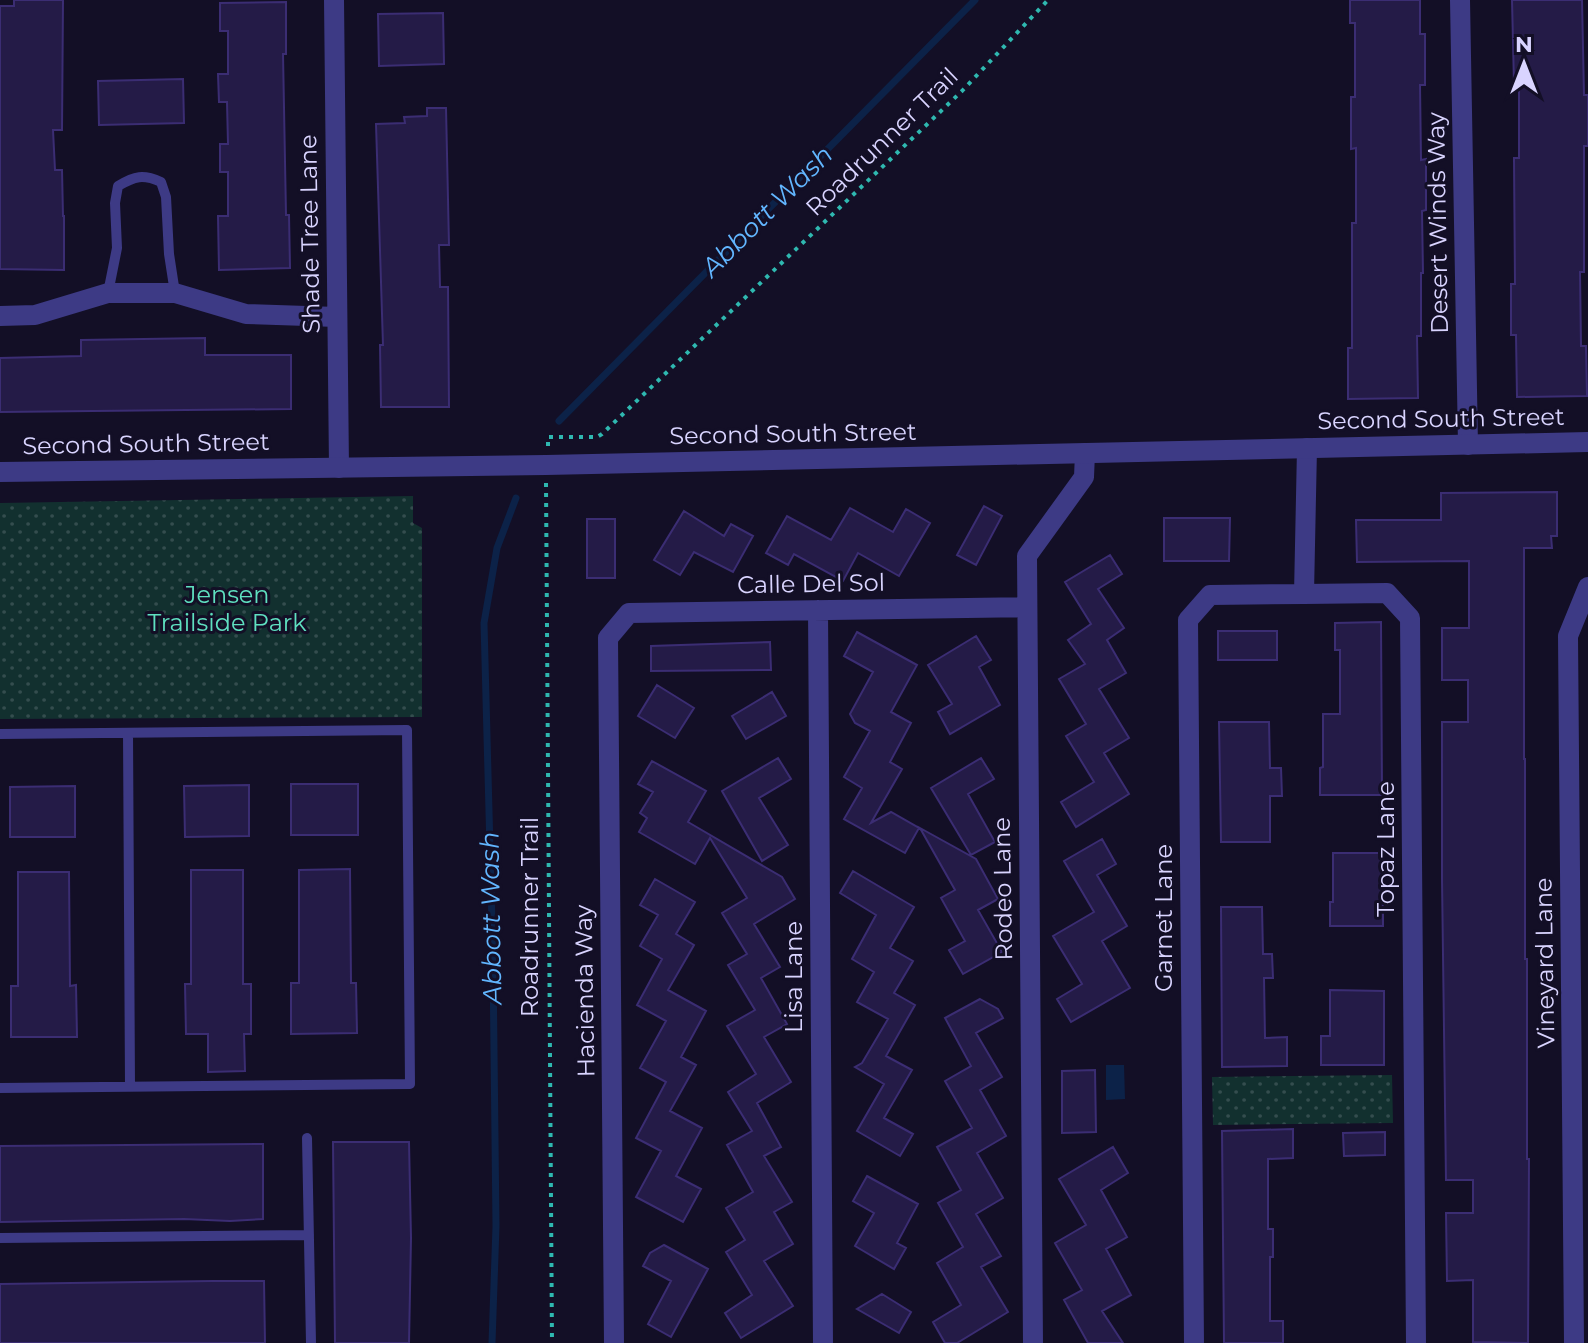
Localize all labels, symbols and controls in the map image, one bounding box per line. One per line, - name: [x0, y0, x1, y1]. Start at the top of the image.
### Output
- north arrow: [1484, 24, 1564, 104]
- text: N: [1515, 31, 1533, 58]
- street label: Roadrunner Trail: [799, 62, 964, 222]
- street label: Desert Winds Way: [1421, 112, 1454, 334]
- street label: Shade Tree Lane: [293, 134, 326, 334]
- water label: Abbott Wash: [693, 139, 839, 285]
- street label: Second South Street: [1317, 402, 1565, 435]
- street label: Second South Street: [669, 417, 917, 450]
- street label: Second South Street: [22, 427, 270, 460]
- street label: Calle Del Sol: [737, 568, 885, 599]
- park label: Jensen Trailside Park: [147, 580, 307, 637]
- street label: Topaz Lane: [1371, 781, 1400, 917]
- street label: Roadrunner Trail: [515, 817, 544, 1017]
- street label: Rodeo Lane: [987, 817, 1018, 961]
- water label: Abbott Wash: [473, 831, 509, 1007]
- street label: Garnet Lane: [1149, 844, 1178, 992]
- street label: Vineyard Lane: [1529, 877, 1560, 1049]
- street label: Hacienda Way: [568, 904, 601, 1078]
- street label: Lisa Lane: [779, 921, 808, 1033]

